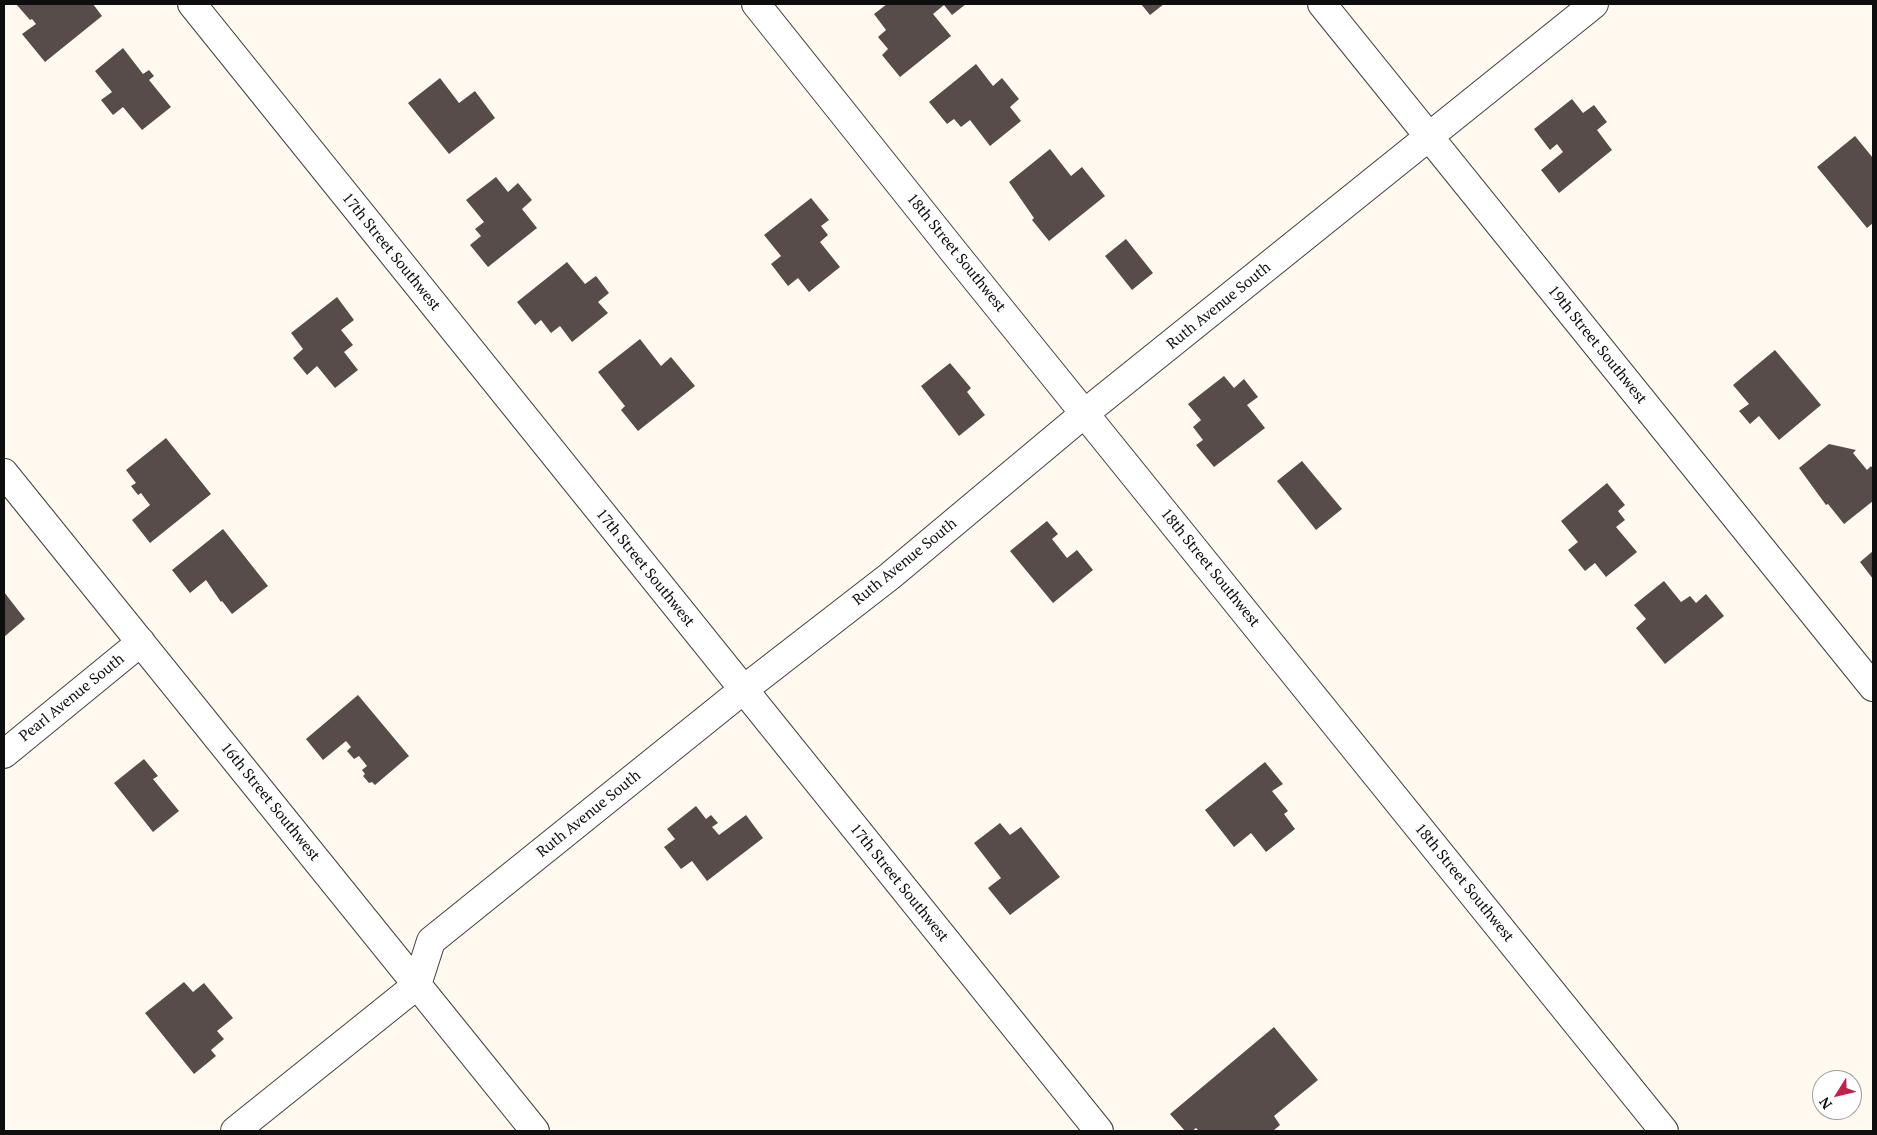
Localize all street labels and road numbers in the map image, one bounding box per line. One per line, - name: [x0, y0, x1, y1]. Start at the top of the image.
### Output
- street label: 17th Street Southwest: [338, 189, 444, 315]
- street label: 18th Street Southwest: [903, 190, 1009, 316]
- street label: Ruth Avenue South: [1164, 259, 1274, 353]
- street label: 19th Street Southwest: [1544, 282, 1650, 408]
- street label: 17th Street Southwest: [592, 505, 698, 631]
- street label: 18th Street Southwest: [1157, 505, 1263, 631]
- street label: Ruth Avenue South: [850, 515, 960, 609]
- street label: Pearl Avenue South: [16, 650, 128, 746]
- street label: 16th Street Southwest: [217, 739, 323, 865]
- street label: Ruth Avenue South: [534, 767, 644, 861]
- street label: 17th Street Southwest: [846, 820, 952, 946]
- street label: 18th Street Southwest: [1411, 820, 1517, 946]

